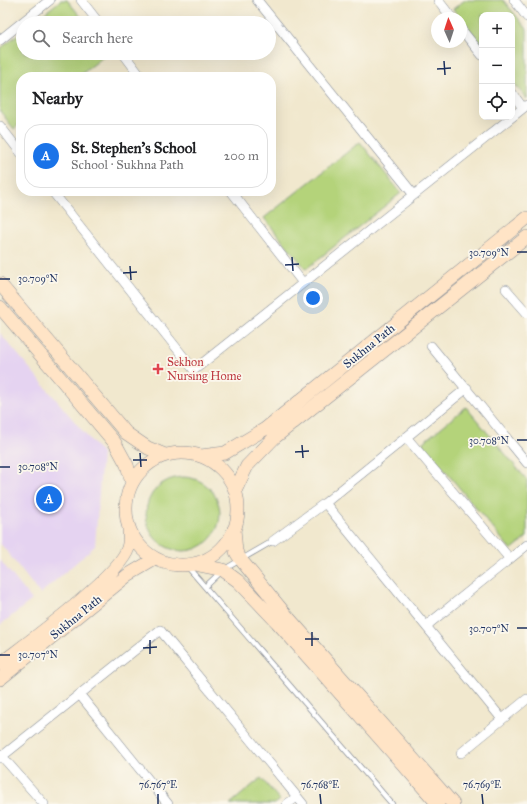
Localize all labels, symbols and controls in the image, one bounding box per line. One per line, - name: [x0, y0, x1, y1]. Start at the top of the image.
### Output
- north arrow: [431, 12, 467, 48]
- map controls: [479, 12, 515, 120]
- button: +: [479, 12, 515, 48]
- search box: [16, 16, 276, 60]
- icon: search: [30, 27, 52, 49]
- text: Search here: [62, 29, 133, 47]
- button: −: [479, 48, 515, 84]
- button: locate: [479, 84, 515, 120]
- text: Nearby: [32, 88, 83, 109]
- text: St. Stephen's School: [71, 139, 196, 157]
- text: A: [42, 148, 50, 164]
- text: 200 m: [224, 148, 259, 164]
- text: School · Sukhna Path: [71, 157, 184, 173]
- text: 30.709°N: [469, 247, 509, 259]
- text: 30.709°N: [18, 273, 58, 285]
- your location: [303, 288, 323, 308]
- street label: Sukhna Path: [340, 321, 398, 371]
- place label: Sekhon Nursing Home: [167, 355, 242, 384]
- marker: Sekhon Nursing Home: [152, 363, 164, 375]
- text: 30.708°N: [469, 435, 509, 447]
- text: 30.708°N: [18, 461, 58, 473]
- pin: A: [36, 484, 62, 514]
- street label: Sukhna Path: [47, 592, 105, 642]
- text: 30.707°N: [469, 623, 509, 635]
- text: 30.707°N: [18, 649, 58, 661]
- text: 76.767°E: [139, 779, 177, 791]
- text: 76.768°E: [301, 779, 339, 791]
- text: 76.769°E: [463, 779, 501, 791]

